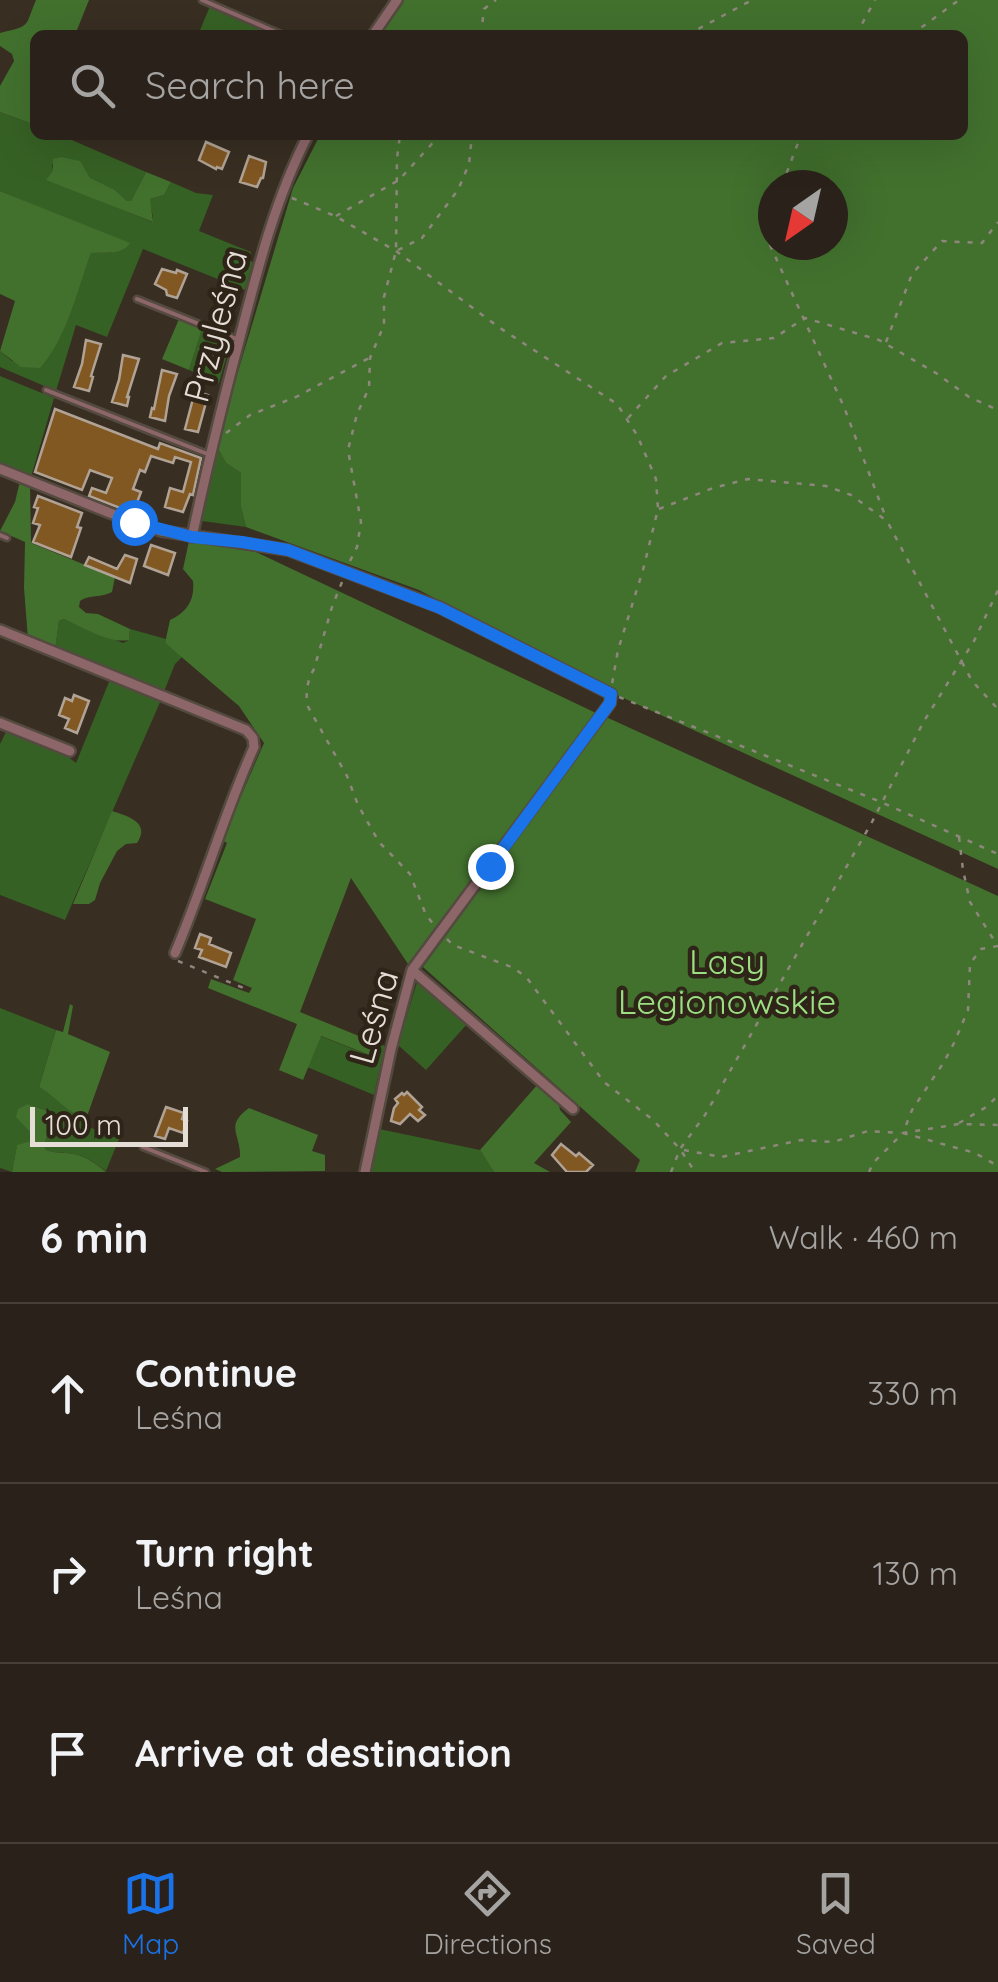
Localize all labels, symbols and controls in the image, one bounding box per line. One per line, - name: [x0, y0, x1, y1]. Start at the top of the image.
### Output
- search box: [30, 30, 968, 140]
- icon: search: [65, 58, 120, 113]
- text: Search here: [145, 61, 355, 109]
- north arrow: [758, 170, 848, 260]
- street label: Przyleśna: [174, 245, 257, 407]
- route start: [112, 500, 158, 546]
- route end: [468, 844, 514, 890]
- park label: Lasy Legionowskie: [618, 939, 836, 1023]
- street label: Leśna: [339, 964, 407, 1069]
- scale bar: [30, 1102, 188, 1146]
- text: 100 m: [45, 1107, 122, 1142]
- text: 6 min: [40, 1211, 149, 1264]
- text: Walk · 460 m: [769, 1217, 958, 1257]
- text: Continue: [135, 1349, 297, 1397]
- icon: ahead: [40, 1366, 95, 1421]
- text: 330 m: [868, 1373, 958, 1413]
- text: Leśna: [135, 1397, 223, 1437]
- text: Turn right: [135, 1529, 314, 1577]
- icon: right: [40, 1546, 95, 1601]
- text: 130 m: [872, 1553, 958, 1593]
- text: Leśna: [135, 1577, 223, 1617]
- icon: arrive: [40, 1726, 95, 1781]
- text: Arrive at destination: [135, 1729, 512, 1777]
- tab: Map: [122, 1866, 179, 1961]
- tab: Directions: [423, 1866, 552, 1961]
- tab: Saved: [796, 1866, 876, 1961]

